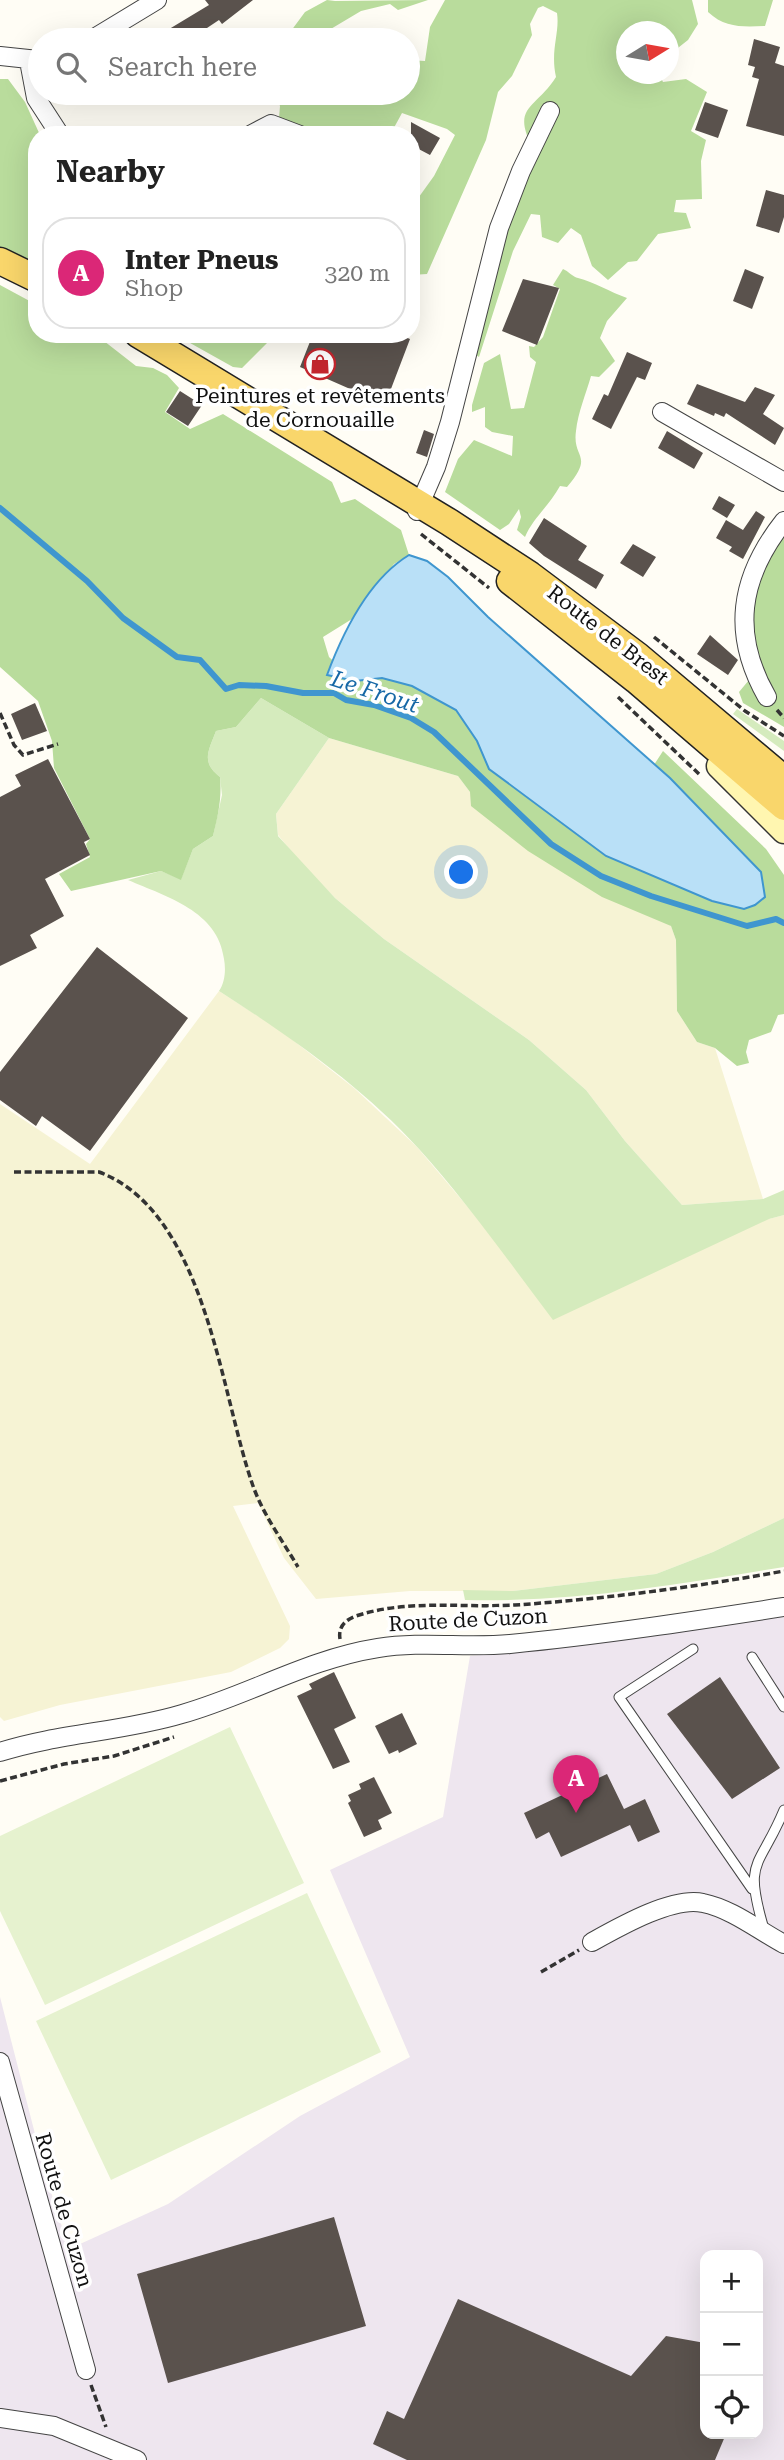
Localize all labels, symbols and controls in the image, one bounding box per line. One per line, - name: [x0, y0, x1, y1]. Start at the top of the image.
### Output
- north arrow: [616, 21, 679, 84]
- search box: [28, 28, 420, 105]
- icon: search: [52, 48, 90, 86]
- text: Search here: [108, 52, 257, 82]
- text: Nearby: [56, 154, 165, 189]
- text: Inter Pneus: [125, 245, 278, 275]
- text: A: [73, 260, 89, 287]
- text: 320 m: [325, 260, 390, 287]
- text: Shop: [125, 275, 183, 302]
- shop icon: Peintures et revêtements de Cornouaille: [303, 347, 337, 381]
- place label: Peintures et revêtements de Cornouaille: [195, 384, 445, 432]
- street label: Route de Brest: [543, 580, 673, 690]
- water label: Le Frout: [327, 665, 423, 719]
- your location: [444, 855, 478, 889]
- street label: Route de Cuzon: [388, 1604, 549, 1636]
- pin: A: [553, 1755, 599, 1813]
- street label: Route de Cuzon: [30, 2130, 98, 2290]
- map controls: [700, 2250, 763, 2439]
- button: +: [700, 2250, 763, 2313]
- button: −: [700, 2313, 763, 2376]
- button: locate: [700, 2376, 763, 2439]

